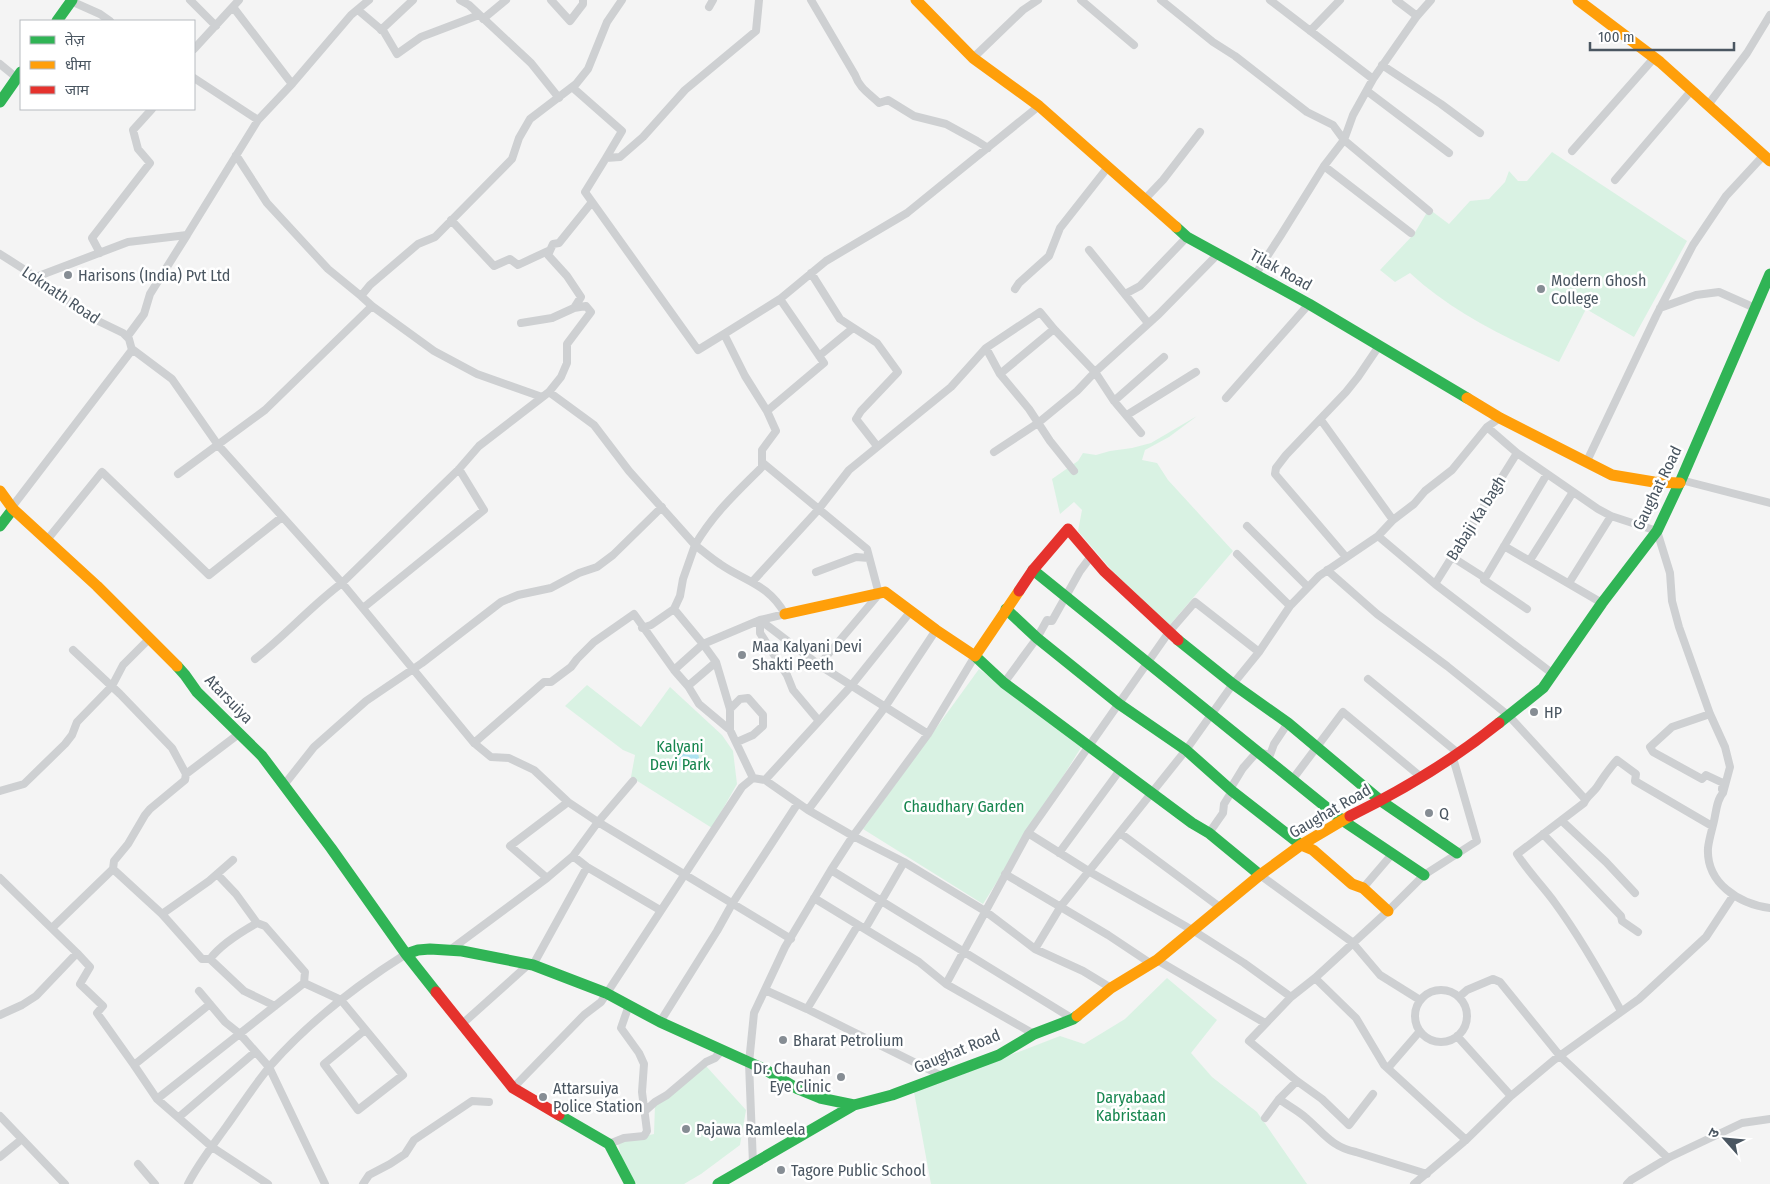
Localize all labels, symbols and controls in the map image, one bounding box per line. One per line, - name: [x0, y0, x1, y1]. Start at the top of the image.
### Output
- legend: [20, 20, 195, 110]
- scale bar: [1590, 20, 1734, 52]
- text: 100 m: [1598, 28, 1635, 46]
- text: तेज़: [65, 31, 86, 49]
- text: धीमा: [65, 56, 92, 74]
- text: जाम: [65, 81, 90, 99]
- street label: Tilak Road: [1247, 245, 1315, 295]
- street label: Loknath Road: [19, 262, 103, 328]
- place label: Harisons (India) Pvt Ltd: [78, 266, 230, 285]
- marker: Harisons (India) Pvt Ltd: [62, 269, 74, 281]
- place label: Modern Ghosh College: [1551, 271, 1646, 308]
- marker: Modern Ghosh College: [1535, 283, 1547, 295]
- street label: Gaughat Road: [1628, 443, 1686, 533]
- street label: Babaji Ka bagh: [1442, 472, 1510, 564]
- place label: Maa Kalyani Devi Shakti Peeth: [752, 637, 862, 674]
- marker: Maa Kalyani Devi Shakti Peeth: [736, 649, 748, 661]
- street label: Atarsuiya: [201, 671, 257, 728]
- place label: HP: [1544, 703, 1562, 722]
- marker: HP: [1528, 706, 1540, 718]
- park label: Kalyani Devi Park: [650, 737, 711, 774]
- street label: Gaughat Road: [1286, 780, 1374, 842]
- park label: Chaudhary Garden: [904, 797, 1025, 816]
- place label: Q: [1439, 804, 1449, 823]
- marker: Q: [1423, 807, 1435, 819]
- street label: Gaughat Road: [911, 1025, 1003, 1077]
- place label: Bharat Petrolium: [793, 1031, 903, 1050]
- marker: Bharat Petrolium: [777, 1034, 789, 1046]
- place label: Dr. Chauhan Eye Clinic: [753, 1059, 831, 1096]
- marker: Dr. Chauhan Eye Clinic: [835, 1071, 847, 1083]
- place label: Attarsuiya Police Station: [553, 1079, 643, 1116]
- park label: Daryabaad Kabristaan: [1096, 1088, 1166, 1125]
- marker: Attarsuiya Police Station: [537, 1091, 549, 1103]
- north arrow: [1700, 1114, 1750, 1164]
- place label: Pajawa Ramleela: [696, 1120, 806, 1139]
- marker: Pajawa Ramleela: [680, 1123, 692, 1135]
- text: उ: [1704, 1125, 1724, 1141]
- place label: Tagore Public School: [791, 1161, 926, 1180]
- marker: Tagore Public School: [775, 1164, 787, 1176]

